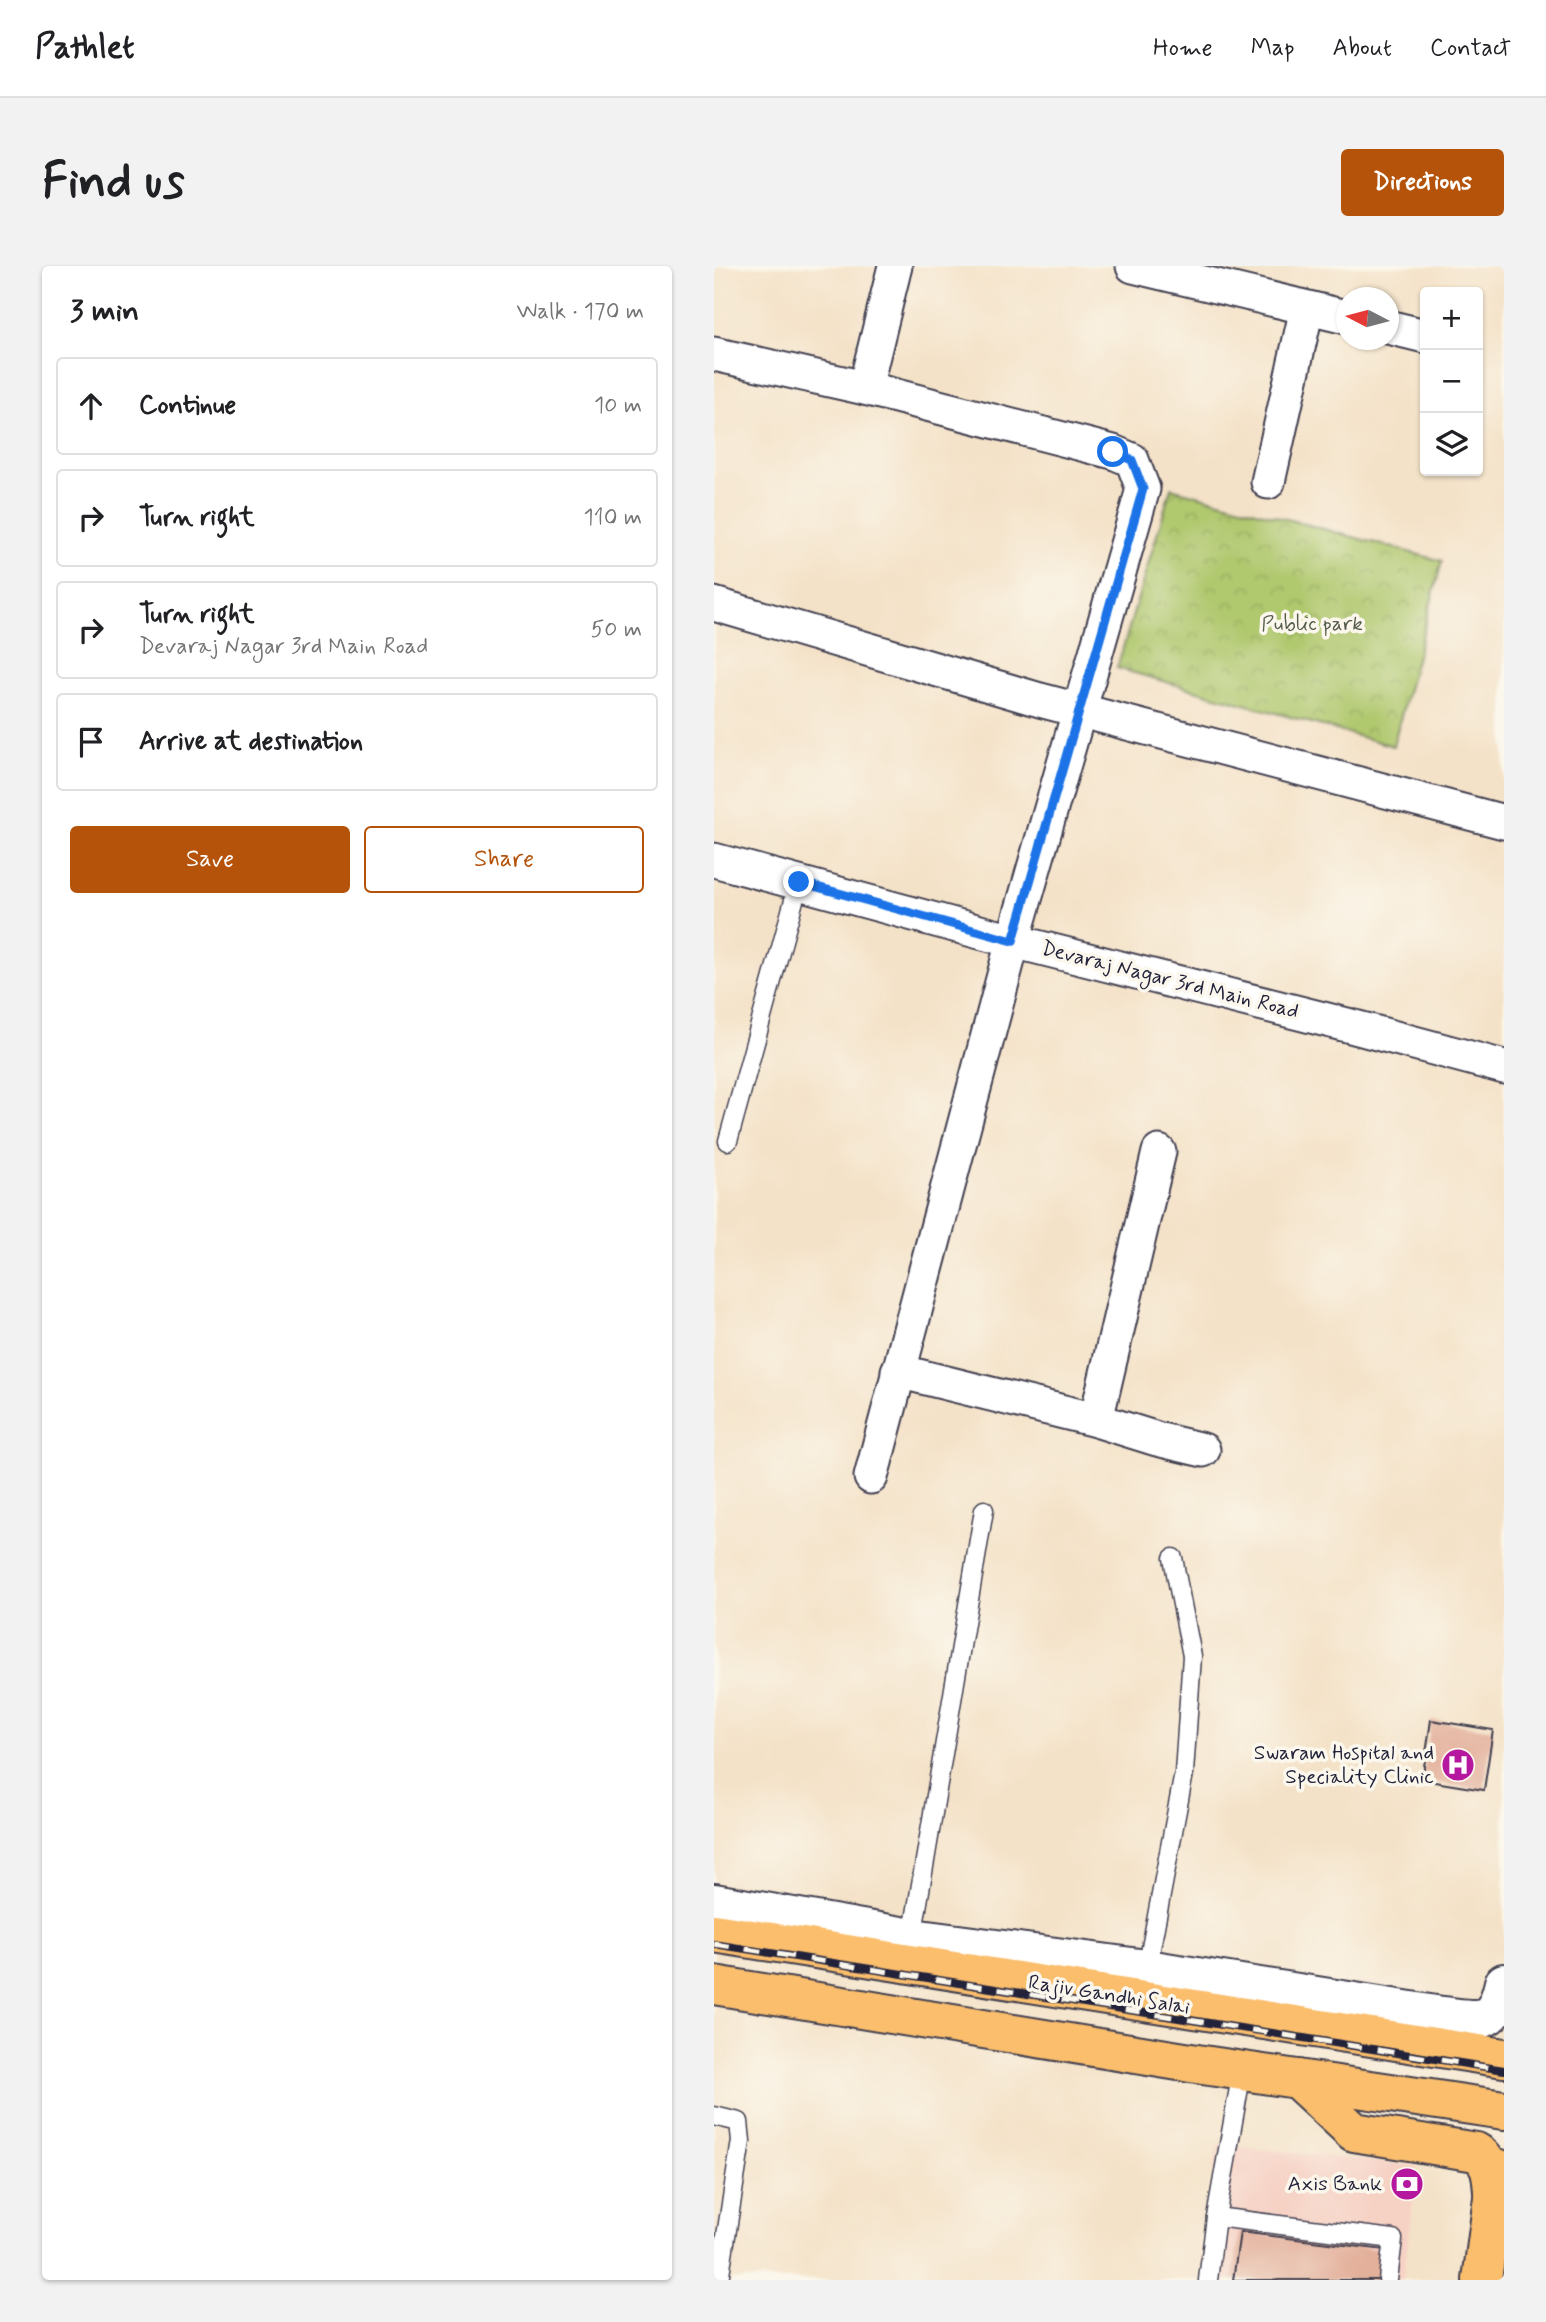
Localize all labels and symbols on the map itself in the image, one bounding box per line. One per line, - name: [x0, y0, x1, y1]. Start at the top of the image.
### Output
- north arrow: [1336, 287, 1399, 350]
- route start: [1097, 436, 1128, 467]
- park label: Public park: [1261, 610, 1363, 638]
- route end: [783, 866, 814, 897]
- street label: Devaraj Nagar 3rd Main Road: [1038, 934, 1302, 1027]
- place label: Swaram Hospital and Speciality Clinic: [1254, 1739, 1434, 1791]
- hospital icon: Swaram Hospital and Speciality Clinic: [1439, 1746, 1477, 1784]
- street label: Rajiv Gandhi Salai: [1026, 1968, 1192, 2022]
- bank icon: Axis Bank: [1388, 2165, 1426, 2203]
- place label: Axis Bank: [1288, 2170, 1382, 2198]

